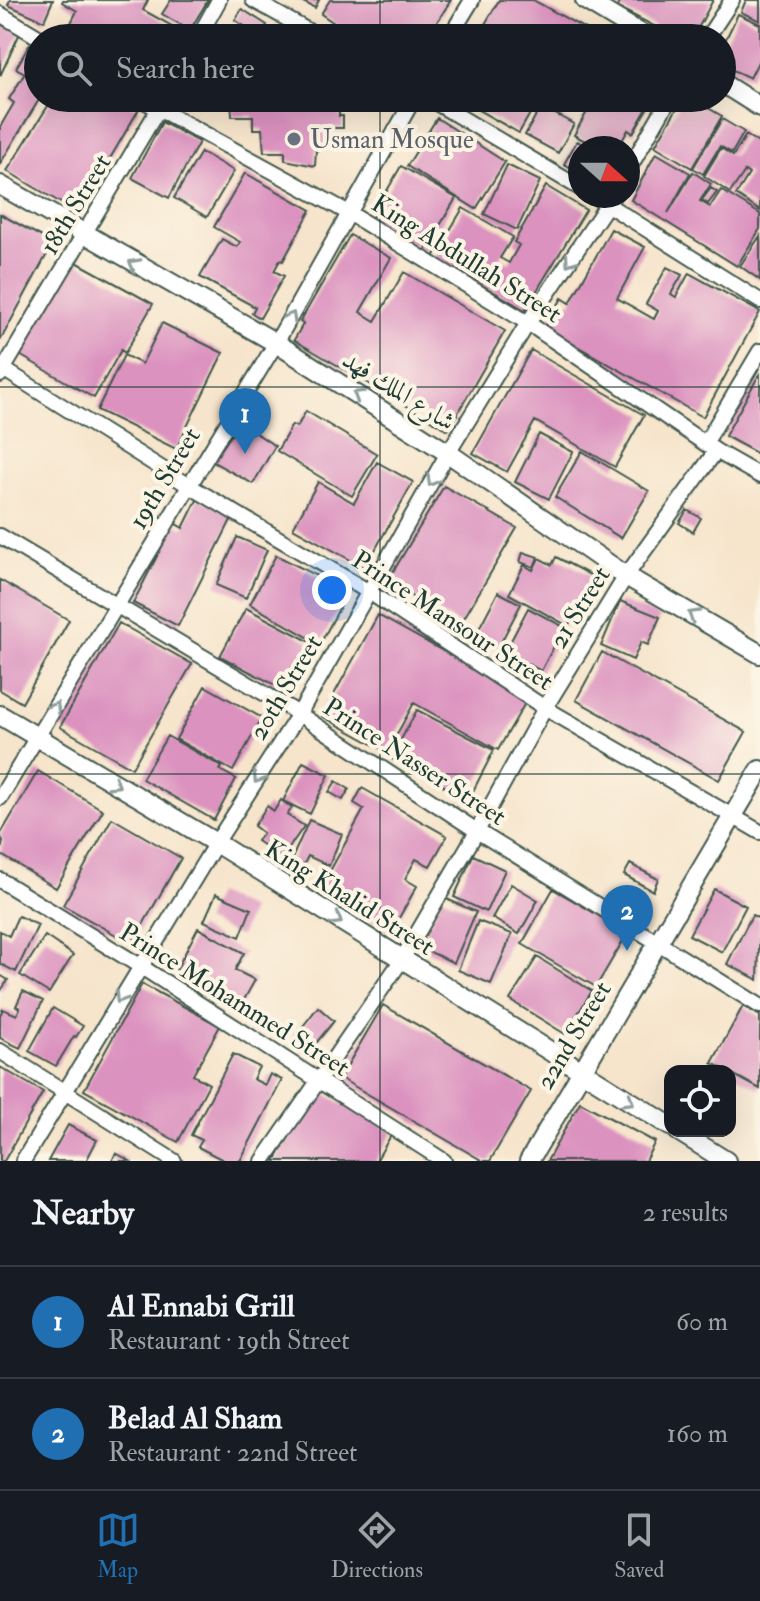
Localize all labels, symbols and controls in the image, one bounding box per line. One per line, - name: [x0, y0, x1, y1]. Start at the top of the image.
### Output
- search box: [24, 24, 736, 112]
- icon: search: [52, 46, 96, 90]
- text: Search here: [116, 50, 255, 87]
- place label: Usman Mosque: [310, 124, 474, 156]
- marker: Usman Mosque: [285, 130, 303, 148]
- north arrow: [568, 136, 640, 208]
- street label: 18th Street: [33, 148, 118, 261]
- street label: King Abdullah Street: [366, 187, 567, 330]
- one-way arrow: [565, 252, 580, 266]
- one-way arrow: [128, 258, 143, 273]
- one-way arrow: [281, 311, 296, 325]
- street label: شارع الملك فهد: [333, 344, 461, 442]
- pin: 1: [219, 388, 271, 454]
- one-way arrow: [353, 390, 367, 405]
- street label: 19th Street: [122, 422, 208, 535]
- one-way arrow: [426, 472, 442, 487]
- street label: Prince Mansour Street: [346, 544, 559, 698]
- street label: 21 Street: [542, 561, 617, 654]
- your location: [312, 570, 352, 610]
- one-way arrow: [687, 609, 702, 625]
- street label: 20th Street: [242, 629, 330, 746]
- street label: Prince Nasser Street: [317, 691, 512, 833]
- one-way arrow: [45, 701, 61, 716]
- one-way arrow: [253, 769, 268, 784]
- one-way arrow: [106, 774, 121, 790]
- street label: King Khalid Street: [259, 833, 440, 963]
- pin: 2: [601, 885, 653, 951]
- one-way arrow: [328, 911, 342, 926]
- street label: Prince Mohammed Street: [114, 916, 355, 1084]
- street label: 22nd Street: [529, 976, 619, 1095]
- one-way arrow: [115, 990, 130, 1004]
- map controls: [664, 1065, 736, 1137]
- button: locate: [664, 1065, 736, 1137]
- one-way arrow: [620, 1091, 635, 1106]
- text: Nearby: [32, 1192, 134, 1235]
- text: 2 results: [643, 1197, 728, 1229]
- text: Al Ennabi Grill: [108, 1288, 295, 1325]
- text: 1: [53, 1306, 63, 1338]
- text: 60 m: [676, 1306, 728, 1338]
- text: Restaurant · 19th Street: [108, 1325, 350, 1357]
- text: Belad Al Sham: [108, 1400, 282, 1437]
- text: 2: [51, 1418, 65, 1450]
- text: 160 m: [667, 1418, 728, 1450]
- text: Restaurant · 22nd Street: [108, 1437, 358, 1469]
- tab: Map: [96, 1508, 140, 1584]
- tab: Directions: [331, 1508, 423, 1584]
- tab: Saved: [614, 1508, 664, 1584]

